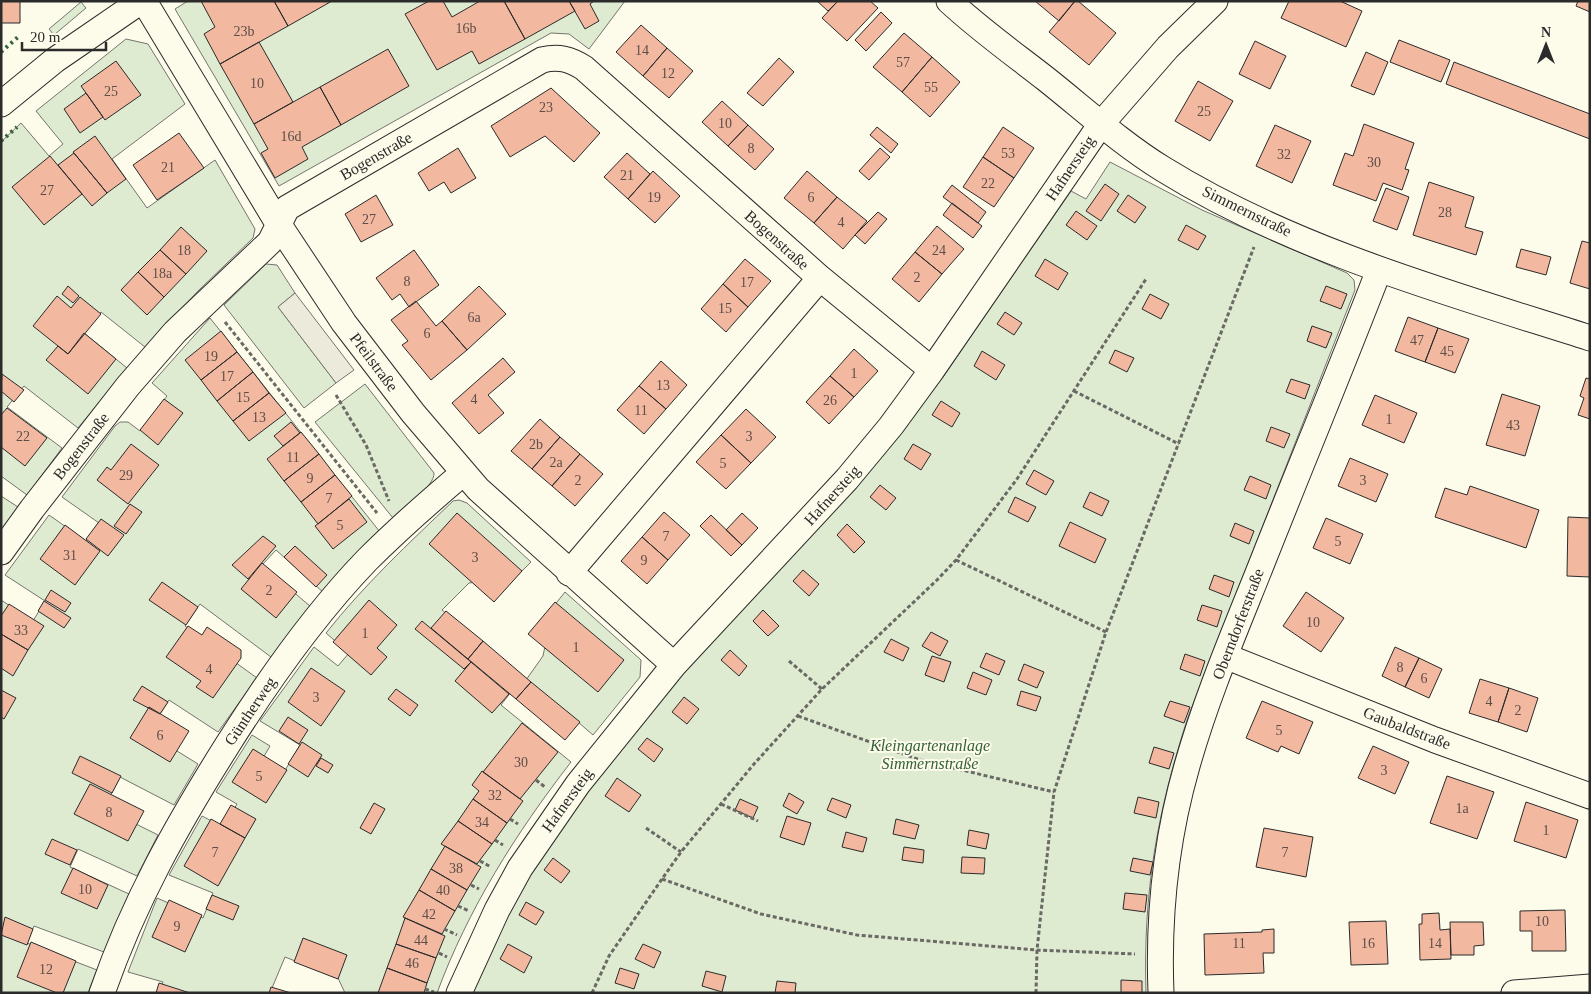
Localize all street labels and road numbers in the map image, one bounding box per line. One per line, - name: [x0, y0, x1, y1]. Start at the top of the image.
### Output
- street label: Bogenstraße: [337, 129, 415, 184]
- street label: Hafnersteig: [1042, 132, 1099, 204]
- street label: Simmernstraße: [1200, 182, 1294, 240]
- street label: Bogenstraße: [741, 207, 812, 274]
- street label: Pfeilstraße: [347, 330, 401, 394]
- street label: Bogenstraße: [50, 409, 113, 483]
- street label: Hafnersteig: [801, 462, 864, 529]
- street label: Oberndorferstraße: [1209, 566, 1267, 682]
- street label: Güntherweg: [221, 673, 280, 749]
- street label: Gaubaldstraße: [1361, 704, 1453, 752]
- street label: Hafnersteig: [538, 765, 597, 836]

